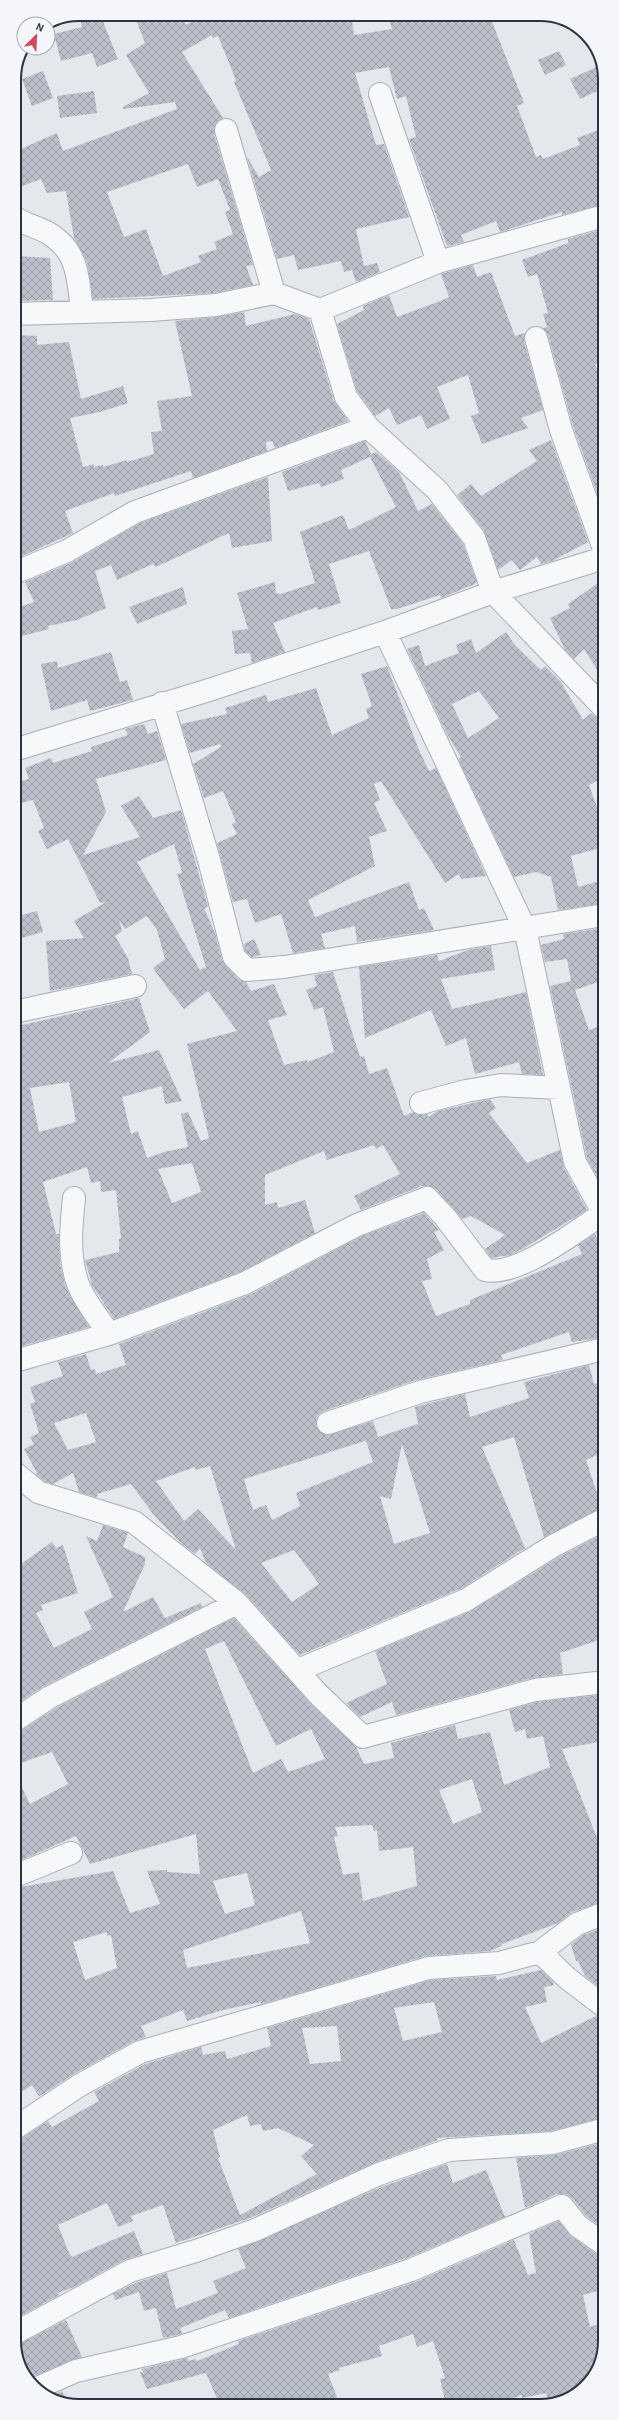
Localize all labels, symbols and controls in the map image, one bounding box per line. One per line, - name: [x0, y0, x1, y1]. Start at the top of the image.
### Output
- north arrow: [16, 16, 56, 56]
- text: N: [34, 21, 46, 34]

